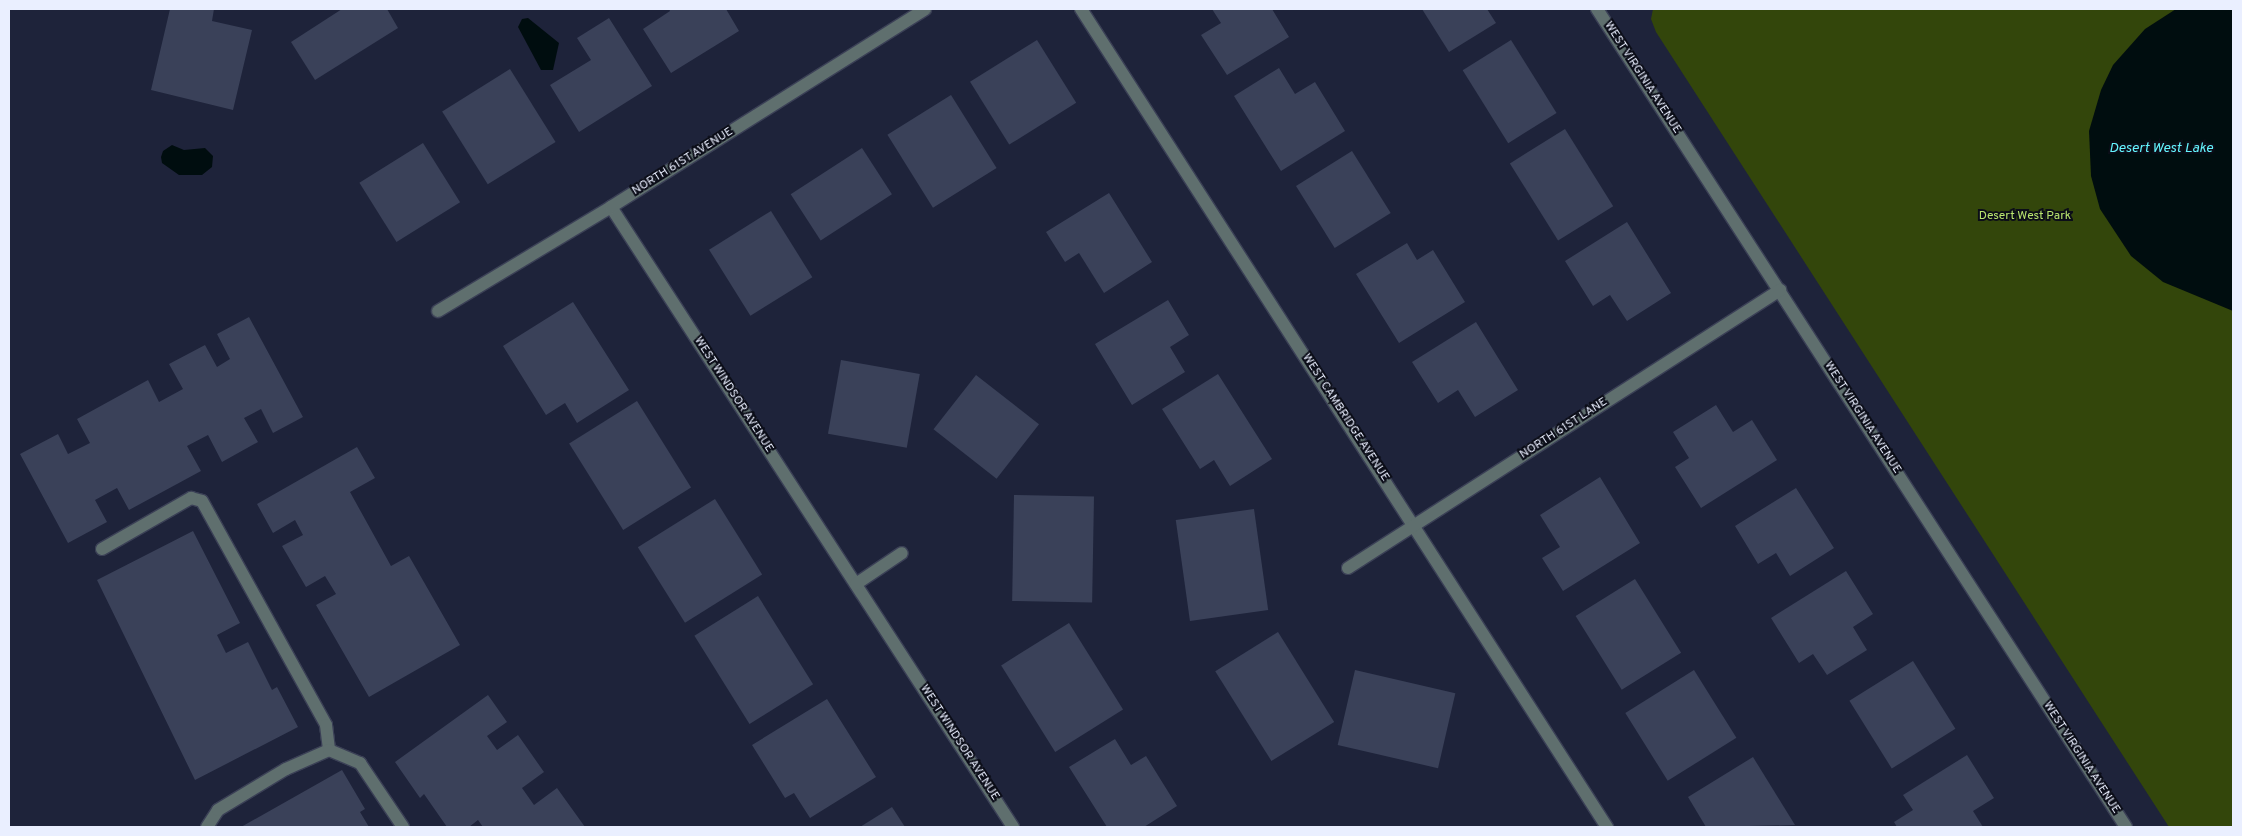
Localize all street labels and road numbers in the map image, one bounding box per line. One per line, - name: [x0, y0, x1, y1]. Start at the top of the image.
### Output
- street label: WEST VIRGINIA AVENUE: [1600, 18, 1684, 138]
- street label: NORTH 61ST AVENUE: [629, 125, 737, 199]
- street label: WEST WINDSOR AVENUE: [690, 334, 776, 456]
- street label: WEST CAMBRIDGE AVENUE: [1298, 351, 1392, 485]
- street label: WEST VIRGINIA AVENUE: [1820, 358, 1904, 478]
- street label: NORTH 61ST LANE: [1517, 395, 1611, 463]
- street label: WEST WINDSOR AVENUE: [916, 682, 1002, 804]
- street label: WEST VIRGINIA AVENUE: [2039, 698, 2123, 818]

